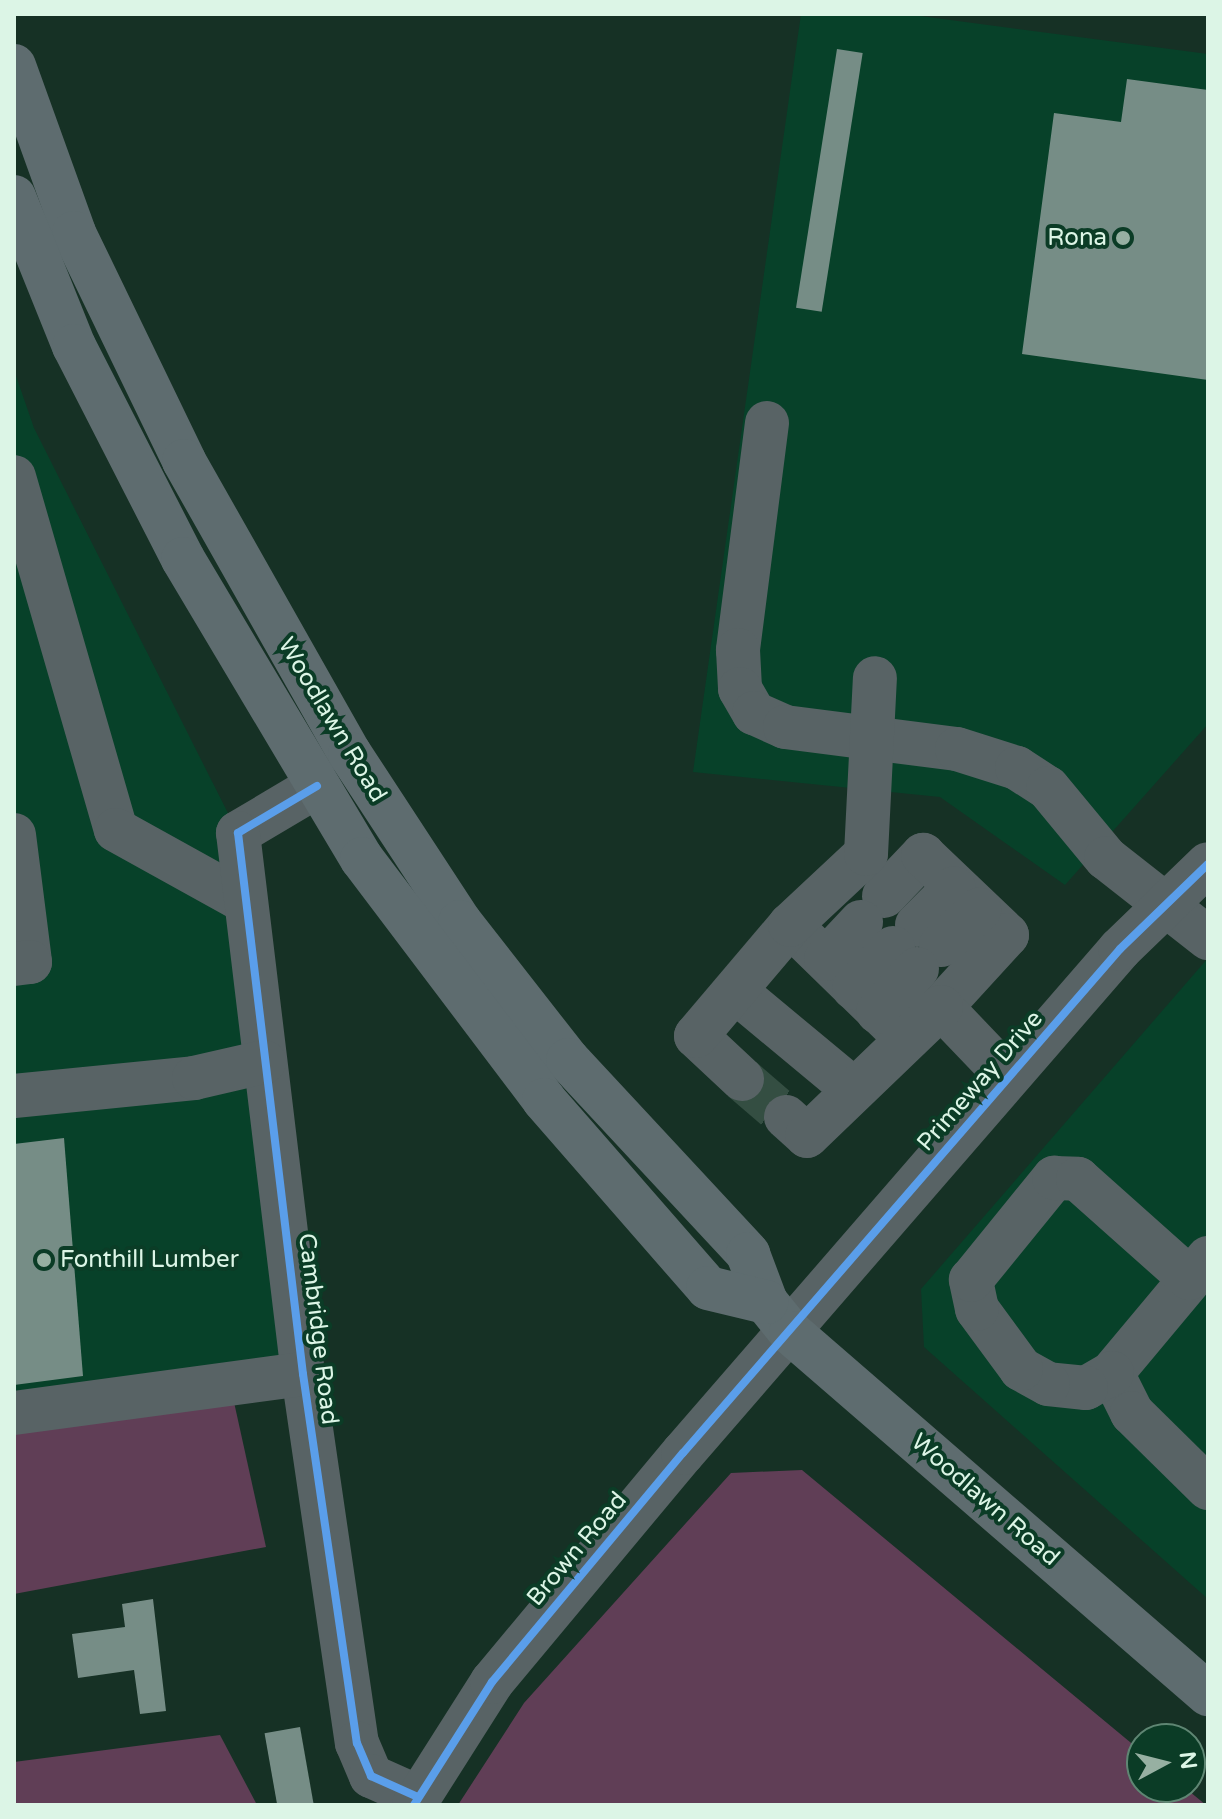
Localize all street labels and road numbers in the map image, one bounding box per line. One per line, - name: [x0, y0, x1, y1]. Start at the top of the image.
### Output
- street label: Woodlawn Road: [272, 632, 392, 808]
- street label: Primeway Drive: [911, 1005, 1049, 1157]
- street label: Cambridge Road: [292, 1231, 344, 1427]
- street label: Woodlawn Road: [905, 1428, 1065, 1572]
- street label: Brown Road: [521, 1486, 633, 1612]

